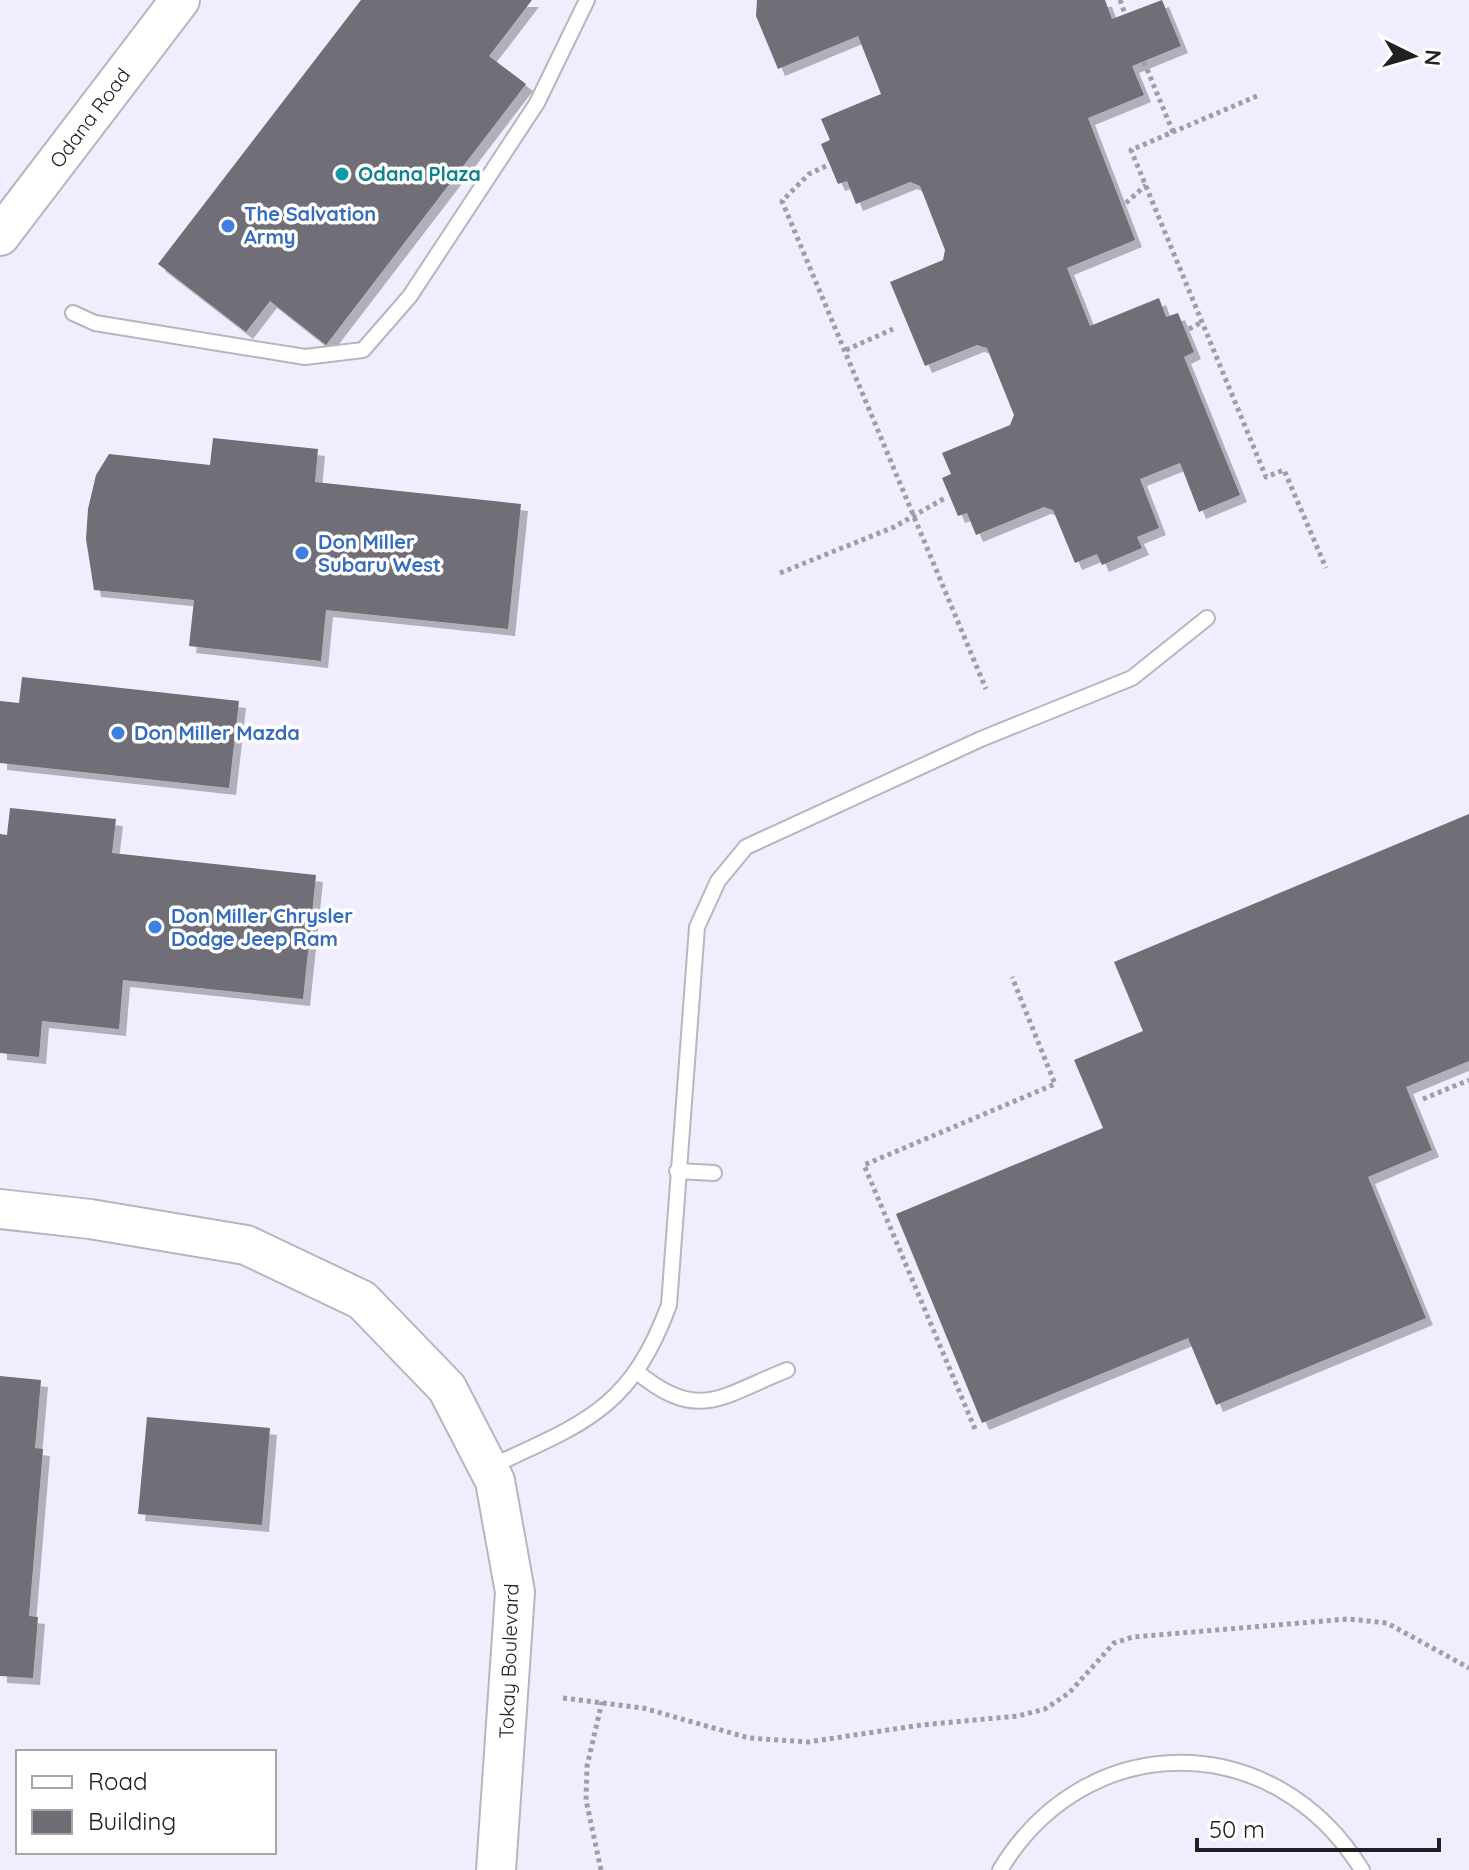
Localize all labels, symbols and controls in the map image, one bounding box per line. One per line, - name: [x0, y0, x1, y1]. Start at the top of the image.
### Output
- north arrow: [1373, 16, 1453, 96]
- text: N: [1418, 48, 1448, 67]
- street label: Odana Road: [44, 63, 135, 173]
- place label: Odana Plaza: [358, 161, 481, 186]
- marker: Odana Plaza: [333, 165, 351, 183]
- place label: The Salvation Army: [244, 201, 376, 249]
- marker: The Salvation Army: [219, 217, 237, 235]
- place label: Don Miller Subaru West: [318, 529, 441, 577]
- marker: Don Miller Subaru West: [293, 544, 311, 562]
- place label: Don Miller Mazda: [134, 720, 300, 745]
- marker: Don Miller Mazda: [109, 724, 127, 742]
- place label: Don Miller Chrysler Dodge Jeep Ram: [171, 903, 353, 951]
- marker: Don Miller Chrysler Dodge Jeep Ram: [146, 918, 164, 936]
- street label: Tokay Boulevard: [493, 1583, 524, 1739]
- legend: [16, 1750, 276, 1854]
- text: Road: [88, 1766, 148, 1796]
- scale bar: [1197, 1802, 1439, 1852]
- text: Building: [88, 1806, 176, 1836]
- text: 50 m: [1209, 1814, 1265, 1844]

